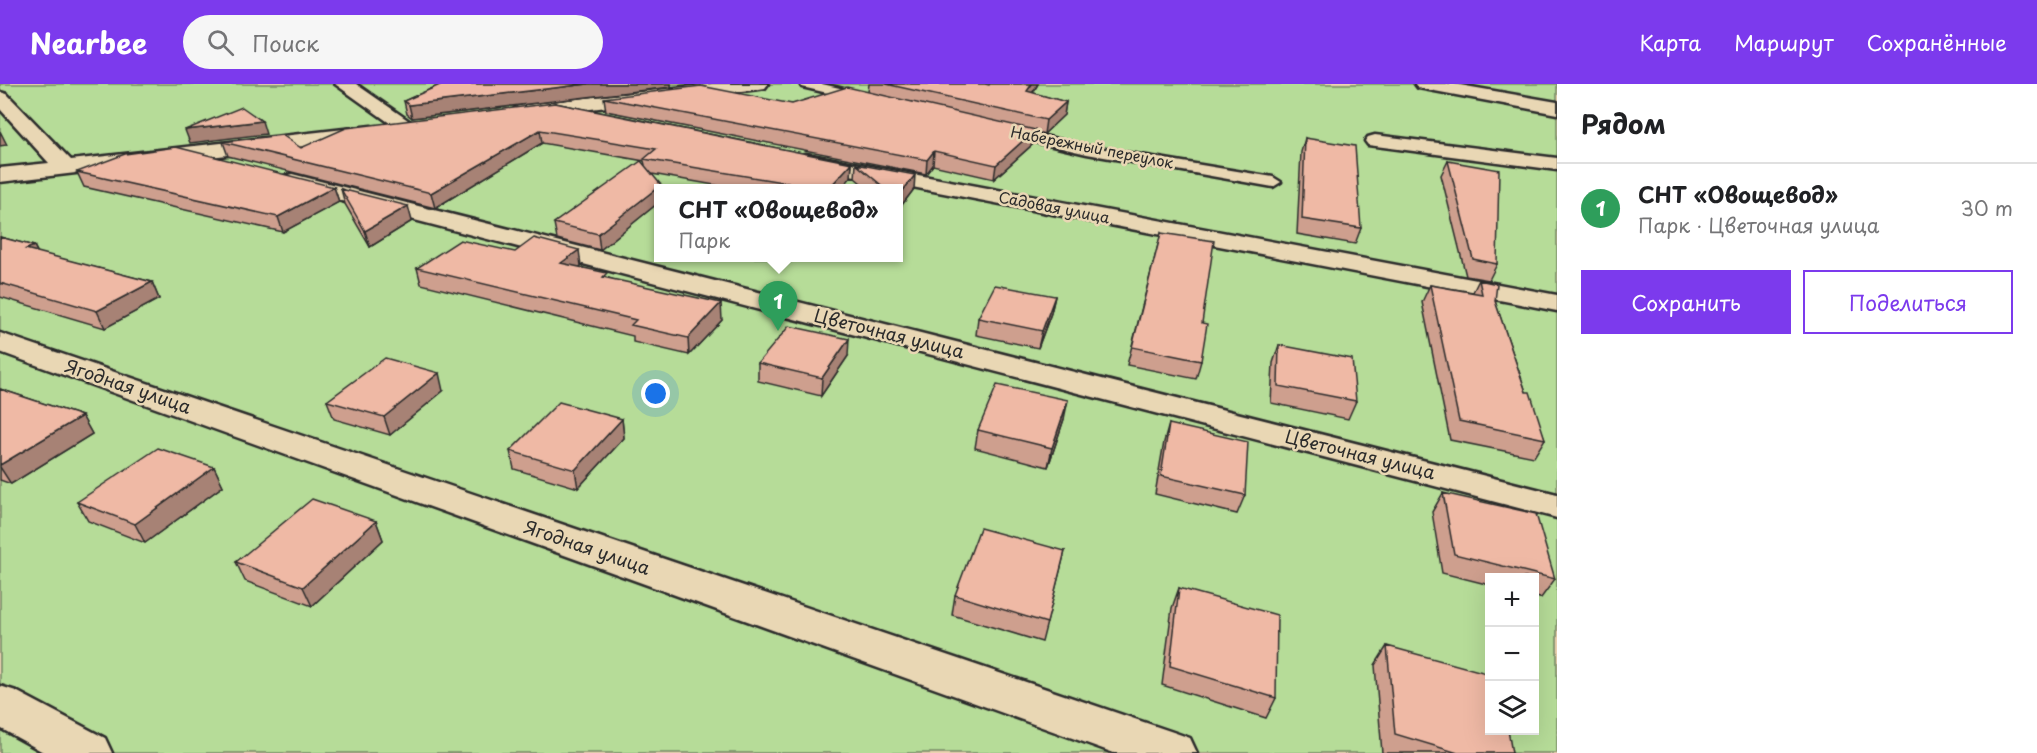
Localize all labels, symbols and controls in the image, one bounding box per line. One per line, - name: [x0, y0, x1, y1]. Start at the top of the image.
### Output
- search box: [183, 15, 603, 69]
- text: Nearbee: [30, 21, 147, 64]
- icon: search: [204, 26, 237, 59]
- text: Поиск: [252, 26, 319, 59]
- text: Карта: [1640, 26, 1701, 58]
- text: Маршрут: [1734, 26, 1834, 58]
- text: Сохранённые: [1867, 26, 2007, 58]
- text: Рядом: [1581, 104, 1666, 143]
- street label: Набережный переулок: [1009, 119, 1176, 174]
- text: СНТ «Овощевод»: [1638, 177, 1838, 210]
- popup: [654, 184, 903, 262]
- street label: Садовая улица: [997, 184, 1112, 229]
- text: СНТ «Овощевод»: [679, 192, 878, 225]
- text: 1: [1596, 193, 1605, 223]
- text: 30 m: [1960, 193, 2013, 223]
- text: Парк · Цветочная улица: [1638, 210, 1879, 240]
- text: Парк: [679, 225, 730, 255]
- button: Сохранить: [1581, 270, 1791, 334]
- button: Поделиться: [1803, 270, 2013, 334]
- pin: 1: [758, 282, 798, 331]
- street label: Цветочная улица: [811, 301, 968, 364]
- street label: Ягодная улица: [62, 351, 196, 420]
- your location: [641, 379, 670, 408]
- street label: Цветочная улица: [1282, 422, 1439, 485]
- street label: Ягодная улица: [521, 512, 655, 581]
- map controls: [1485, 573, 1539, 735]
- button: +: [1485, 573, 1539, 627]
- button: −: [1485, 627, 1539, 681]
- button: layers: [1485, 681, 1539, 735]

